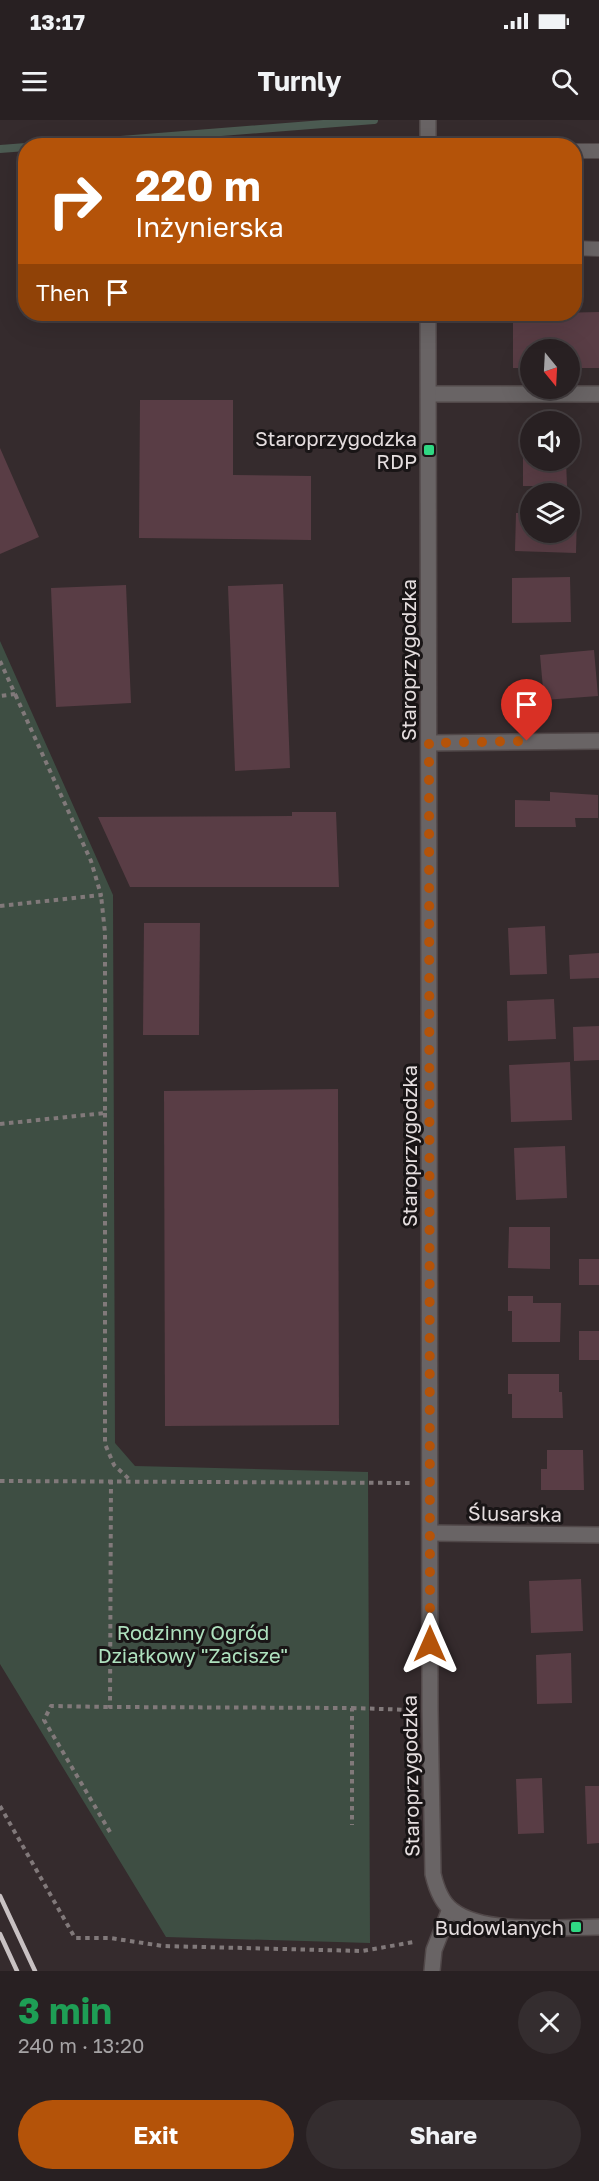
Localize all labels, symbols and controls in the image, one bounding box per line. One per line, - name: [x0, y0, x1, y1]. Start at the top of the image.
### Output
- text: 13:17: [30, 8, 85, 35]
- icon: menu: [18, 65, 51, 98]
- text: Turnly: [257, 65, 342, 97]
- icon: search: [548, 65, 581, 98]
- text: 220 m: [135, 160, 261, 210]
- icon: right: [36, 162, 114, 240]
- text: Inżynierska: [135, 211, 284, 243]
- icon: arrive: [101, 276, 134, 309]
- text: Then: [36, 279, 89, 306]
- north arrow: [520, 339, 580, 399]
- map controls: [520, 339, 580, 543]
- button: sound: [520, 411, 580, 471]
- place label: Staroprzygodzka RDP: [255, 426, 417, 473]
- marker: Staroprzygodzka RDP: [422, 443, 436, 457]
- button: layers: [520, 483, 580, 543]
- street label: Staroprzygodzka: [396, 579, 420, 741]
- pin: [501, 679, 552, 741]
- icon: arrive: [510, 688, 543, 721]
- street label: Staroprzygodzka: [397, 1065, 421, 1227]
- street label: Ślusarska: [468, 1500, 562, 1526]
- position arrow: [398, 1612, 462, 1676]
- park label: Rodzinny Ogród Działkowy "Zacisze": [98, 1620, 288, 1667]
- street label: Staroprzygodzka: [397, 1695, 423, 1857]
- place label: Budowlanych: [435, 1915, 564, 1939]
- marker: Budowlanych: [569, 1920, 583, 1934]
- text: 3 min: [18, 1989, 112, 2032]
- button: close: [518, 1991, 581, 2054]
- text: 240 m · 13:20: [18, 2033, 144, 2057]
- button: Exit: [18, 2100, 294, 2169]
- button: Share: [306, 2100, 581, 2169]

